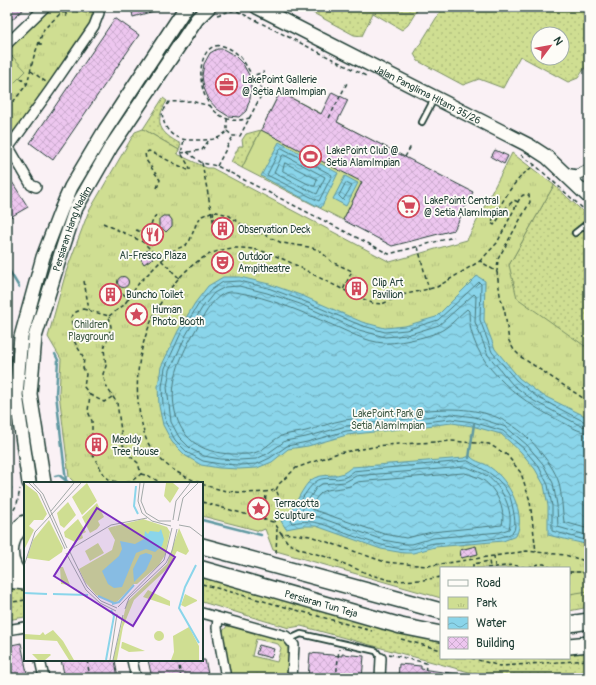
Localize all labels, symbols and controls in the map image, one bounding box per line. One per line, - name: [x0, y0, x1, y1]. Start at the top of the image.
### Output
- north arrow: [530, 26, 570, 66]
- text: N: [551, 34, 566, 48]
- street label: Jalan Panglima Hitam 35/26: [372, 63, 483, 127]
- office icon: LakePoint Gallerie @ Setia AlamImpian: [214, 72, 240, 98]
- place label: LakePoint Gallerie @ Setia AlamImpian: [242, 74, 326, 98]
- sports icon: LakePoint Club @ Setia AlamImpian: [298, 143, 324, 169]
- place label: LakePoint Club @ Setia AlamImpian: [326, 145, 400, 169]
- street label: Persiaran Hang Nadim: [51, 184, 95, 273]
- supermarket icon: LakePoint Central @ Setia AlamImpian: [395, 193, 421, 219]
- place label: LakePoint Central @ Setia AlamImpian: [424, 195, 508, 219]
- building icon: Observation Deck: [209, 216, 235, 242]
- restaurant icon: Al-Fresco Plaza: [140, 222, 166, 248]
- place label: Observation Deck: [238, 224, 311, 236]
- theatre icon: Outdoor Ampitheatre: [209, 249, 235, 275]
- place label: Al-Fresco Plaza: [120, 250, 187, 262]
- place label: Outdoor Ampitheatre: [238, 251, 290, 275]
- building icon: Clip Art Pavilion: [343, 275, 369, 301]
- place label: Clip Art Pavilion: [372, 277, 404, 301]
- building icon: Buncho Toilet: [97, 281, 123, 307]
- place label: Buncho Toilet: [126, 289, 184, 301]
- place icon: Human Photo Booth: [123, 302, 149, 328]
- place label: Human Photo Booth: [152, 304, 205, 328]
- park label: Children Playground: [68, 319, 114, 343]
- park label: LakePoint Park @ Setia AlamImpian: [351, 408, 425, 432]
- building icon: Meoldy Tree House: [83, 432, 109, 458]
- place label: Meoldy Tree House: [112, 434, 159, 458]
- inset map: [24, 482, 203, 661]
- place icon: Terracotta Sculpture: [245, 496, 271, 522]
- place label: Terracotta Sculpture: [274, 498, 319, 522]
- legend: [440, 567, 570, 659]
- text: Road: [476, 576, 501, 591]
- street label: Persiaran Tun Teja: [283, 588, 359, 620]
- text: Park: [476, 596, 497, 611]
- text: Water: [476, 616, 507, 631]
- text: Building: [476, 636, 515, 651]

